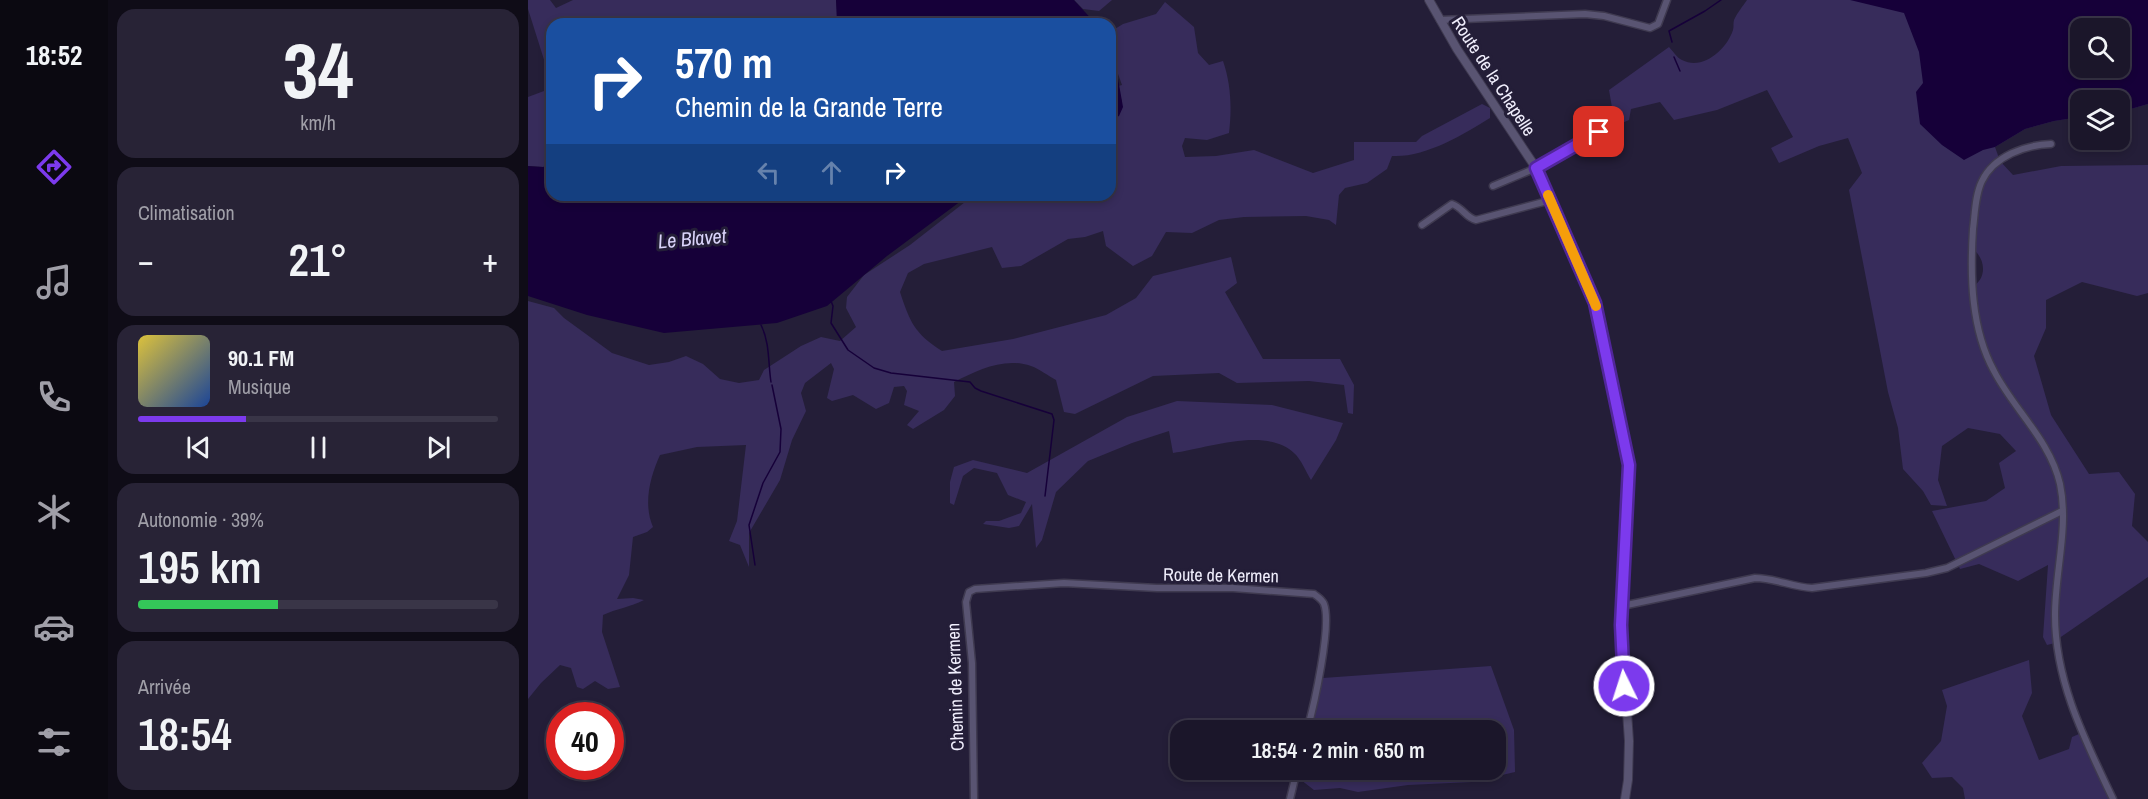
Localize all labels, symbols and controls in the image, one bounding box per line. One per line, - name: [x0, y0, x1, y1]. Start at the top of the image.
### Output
- street label: Route de la Chapelle: [1446, 11, 1542, 141]
- text: 34: [282, 17, 354, 122]
- map controls: [2070, 18, 2130, 150]
- button: search: [2070, 18, 2130, 78]
- text: 570 m: [675, 35, 773, 91]
- text: 18:52: [26, 37, 82, 73]
- icon: right: [576, 42, 654, 120]
- text: Chemin de la Grande Terre: [675, 89, 943, 125]
- button: layers: [2070, 90, 2130, 150]
- pin: [1573, 106, 1624, 157]
- text: km/h: [300, 109, 336, 136]
- icon: arrive: [1582, 115, 1615, 148]
- icon: directions: [33, 146, 75, 188]
- icon: left: [752, 156, 785, 189]
- icon: ahead: [815, 156, 848, 189]
- icon: right: [878, 156, 911, 189]
- text: Climatisation: [138, 199, 235, 226]
- water label: Le Blavet: [657, 222, 728, 254]
- text: 21°: [288, 229, 348, 290]
- text: −: [138, 238, 154, 282]
- text: +: [482, 238, 498, 282]
- icon: music: [33, 261, 75, 303]
- text: 90.1 FM: [228, 343, 294, 373]
- text: Musique: [228, 373, 291, 400]
- icon: phone: [33, 376, 75, 418]
- icon: previous: [182, 431, 215, 464]
- icon: pause: [302, 431, 335, 464]
- icon: next: [422, 431, 455, 464]
- icon: climate: [33, 491, 75, 533]
- text: Autonomie · 39%: [138, 506, 264, 533]
- text: 195 km: [138, 536, 262, 597]
- street label: Route de Kermen: [1163, 561, 1279, 589]
- icon: car: [33, 606, 75, 648]
- street label: Chemin de Kermen: [940, 623, 970, 751]
- position arrow: [1592, 654, 1656, 718]
- text: Arrivée: [138, 673, 191, 700]
- speed limit sign: 40: [546, 702, 624, 780]
- text: 18:54: [138, 703, 232, 764]
- icon: filters: [33, 721, 75, 763]
- text: 18:54 · 2 min · 650 m: [1251, 735, 1425, 765]

